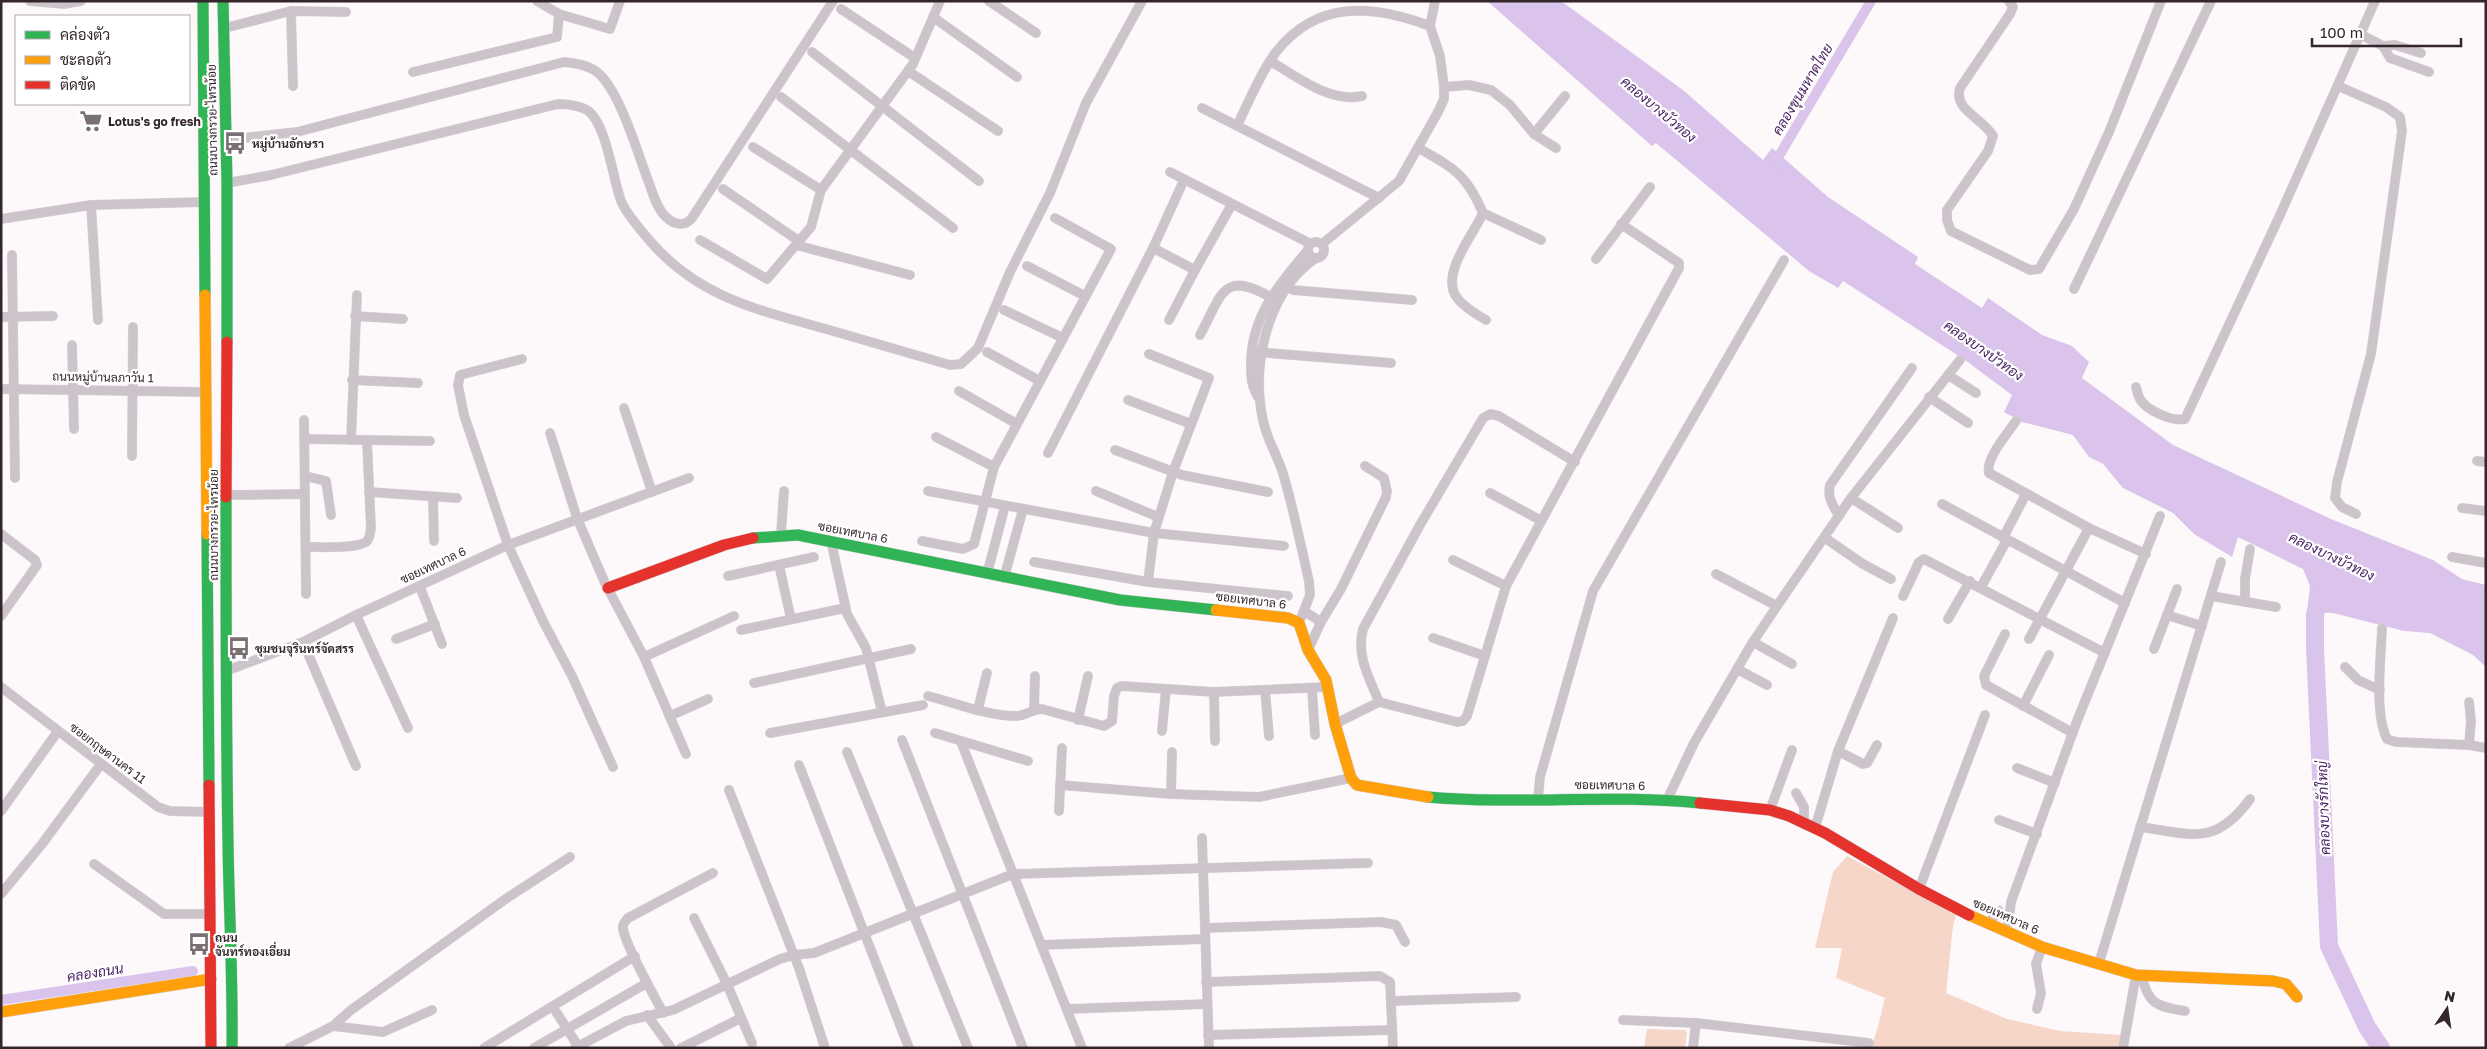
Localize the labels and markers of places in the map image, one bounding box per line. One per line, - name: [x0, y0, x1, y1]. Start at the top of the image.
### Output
- supermarket icon: Lotus's go fresh: [78, 108, 104, 134]
- place label: Lotus's go fresh: [108, 114, 201, 129]
- bus stop icon: หมู่บ้านอักษรา: [222, 130, 248, 156]
- place label: หมู่บ้านอักษรา: [252, 136, 324, 152]
- bus stop icon: ชุมชนจุรินทร์จัดสรร: [226, 635, 252, 661]
- place label: ชุมชนจุรินทร์จัดสรร: [255, 641, 354, 657]
- place label: ถนน จันทร์ทองเอี่ยม: [215, 930, 291, 959]
- bus stop icon: ถนน จันทร์ทองเอี่ยม: [186, 931, 212, 957]

